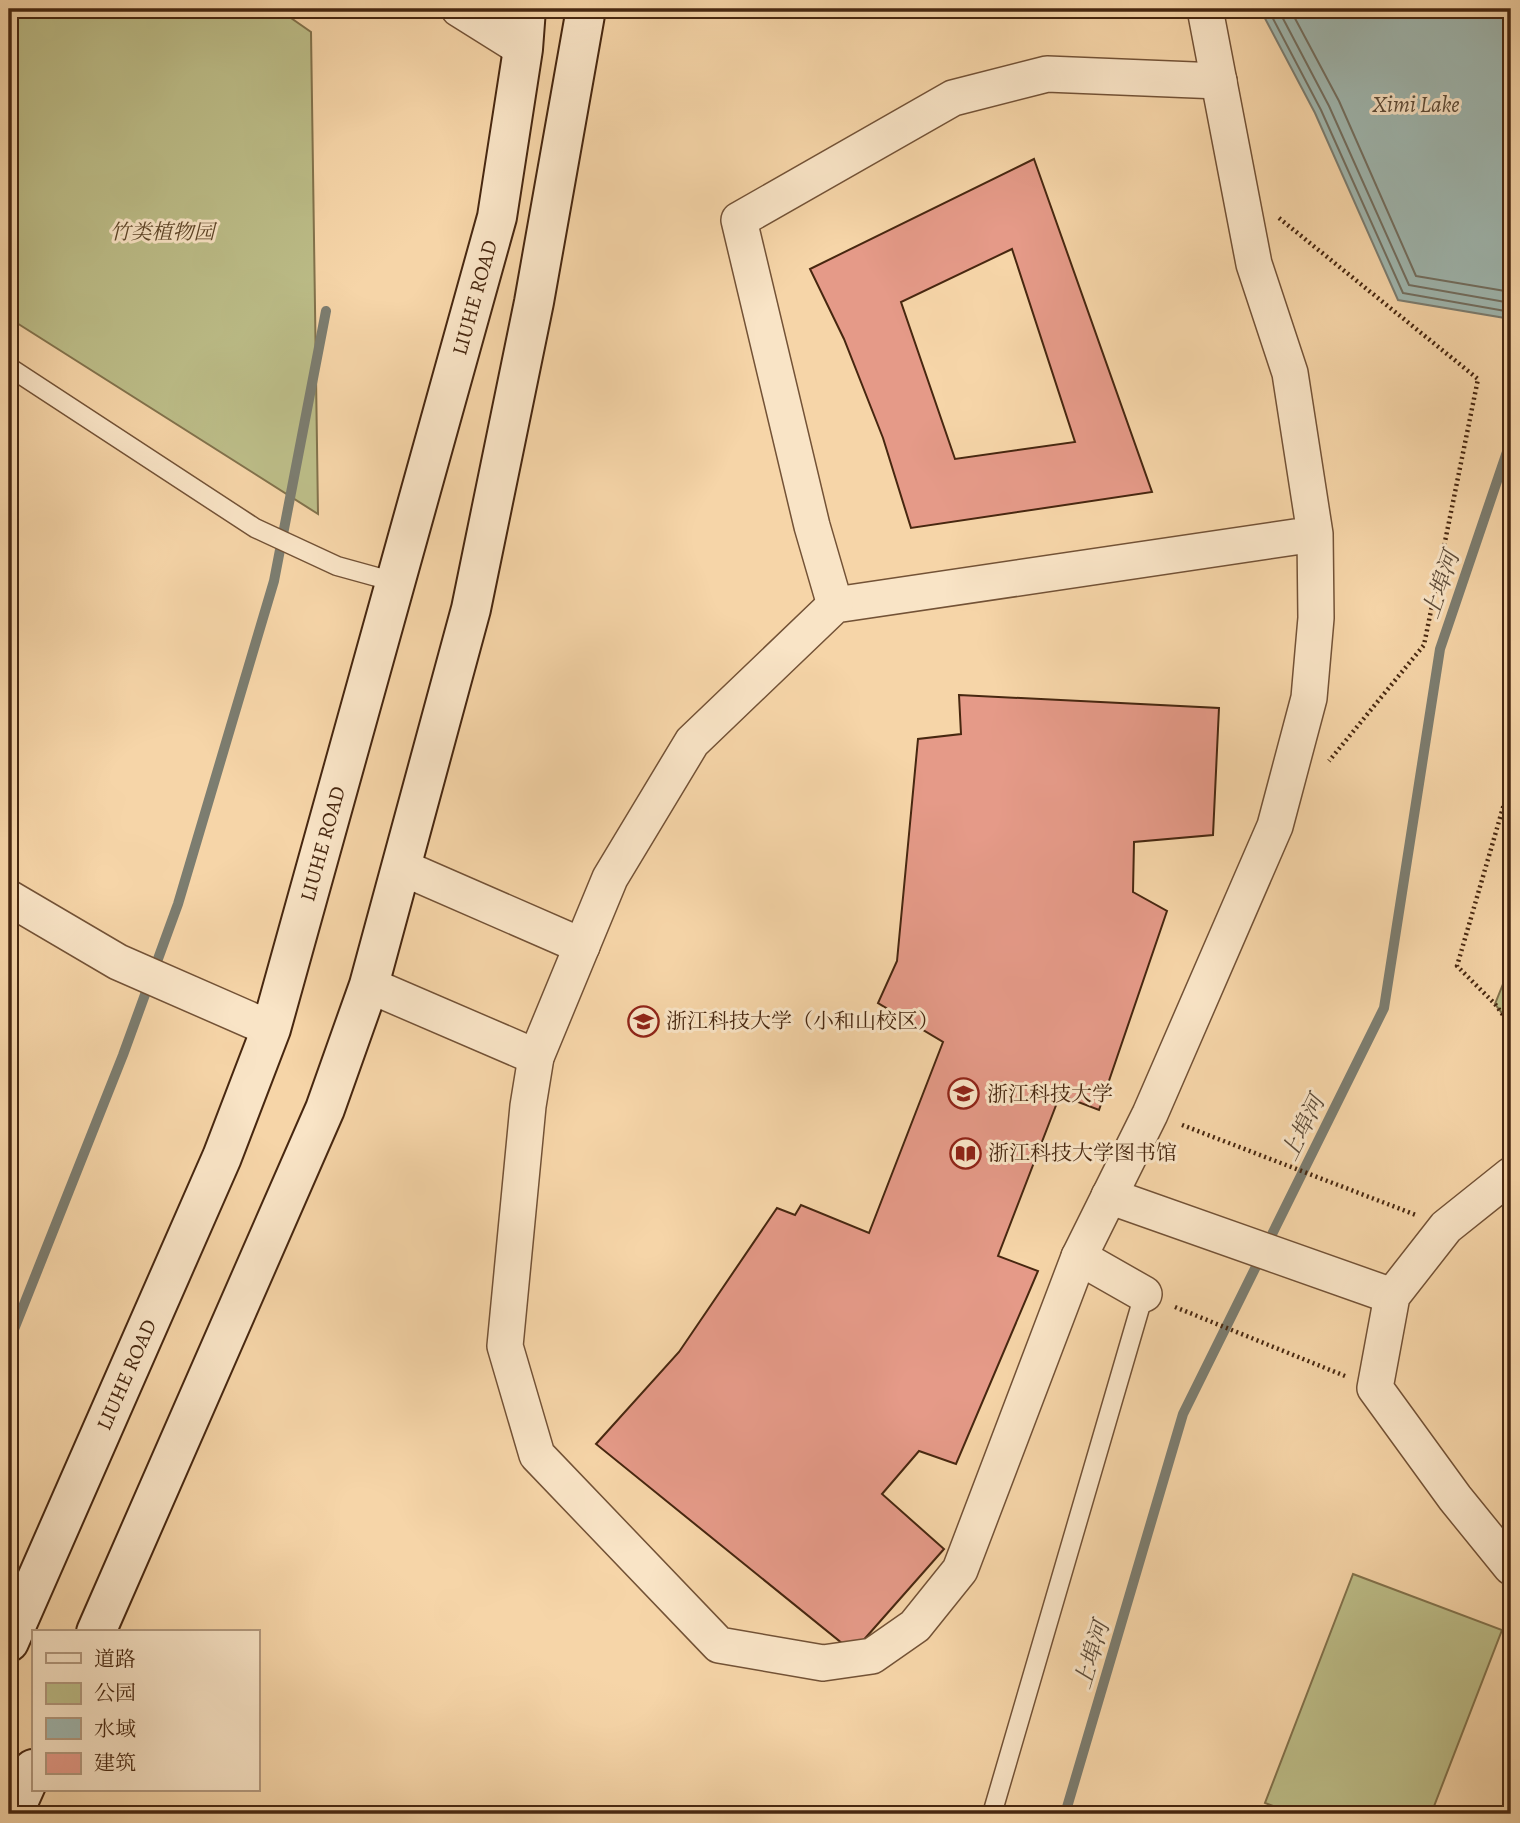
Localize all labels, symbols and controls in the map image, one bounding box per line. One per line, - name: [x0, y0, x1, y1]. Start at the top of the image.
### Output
- water label: Ximi Lake: [1371, 89, 1460, 120]
- park label: 竹类植物园: [110, 218, 217, 246]
- street label: LIUHE ROAD: [445, 237, 504, 358]
- water label: 上埠河: [1415, 544, 1468, 623]
- street label: LIUHE ROAD: [293, 783, 352, 905]
- school or university icon: 浙江科技大学（小和山校区）: [626, 1004, 660, 1038]
- place label: 浙江科技大学（小和山校区）: [666, 1007, 939, 1035]
- school or university icon: 浙江科技大学: [947, 1077, 981, 1111]
- place label: 浙江科技大学: [987, 1080, 1113, 1108]
- water label: 上埠河: [1274, 1087, 1334, 1166]
- library icon: 浙江科技大学图书馆: [948, 1136, 982, 1170]
- place label: 浙江科技大学图书馆: [988, 1139, 1177, 1167]
- street label: LIUHE ROAD: [90, 1315, 163, 1435]
- water label: 上埠河: [1067, 1614, 1118, 1693]
- legend: [32, 1630, 259, 1792]
- text: 道路: [94, 1645, 136, 1673]
- text: 公园: [94, 1679, 136, 1707]
- text: 水域: [94, 1715, 136, 1743]
- text: 建筑: [94, 1749, 136, 1777]

